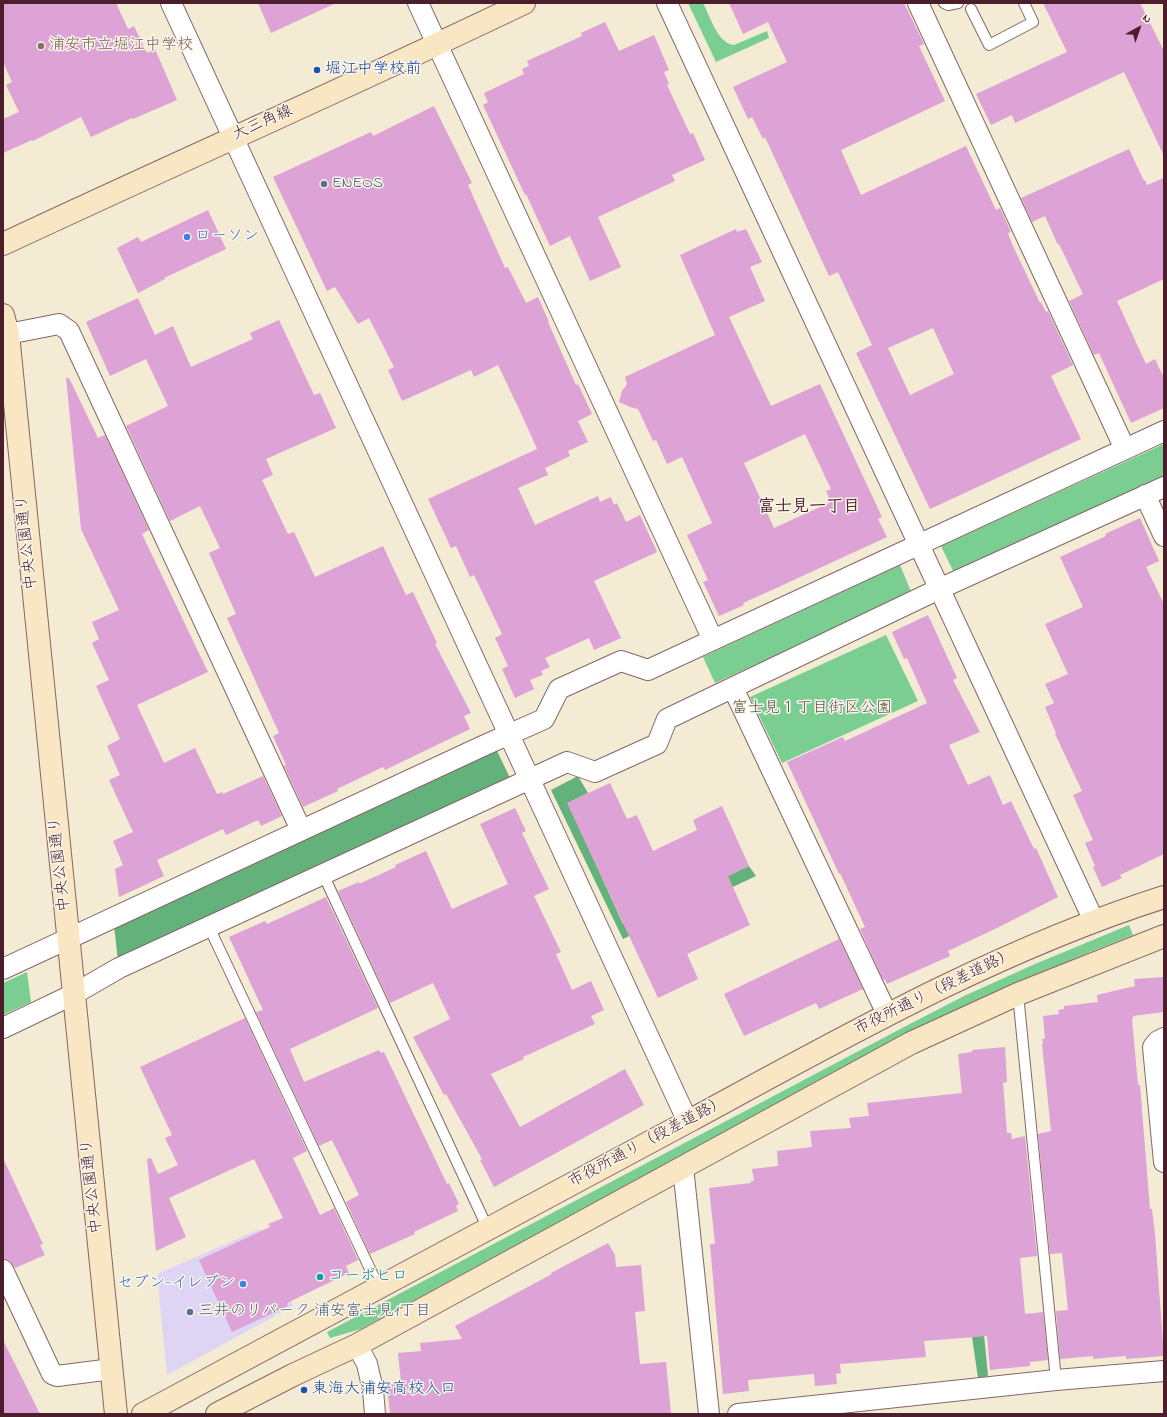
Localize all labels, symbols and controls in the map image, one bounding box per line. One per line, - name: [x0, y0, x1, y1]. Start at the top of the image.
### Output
- north arrow: [1119, 8, 1159, 48]
- text: N: [1139, 10, 1155, 27]
- place label: 浦安市立堀江中学校: [49, 36, 193, 56]
- marker: 浦安市立堀江中学校: [36, 41, 46, 51]
- place label: 堀江中学校前: [325, 60, 421, 80]
- marker: 堀江中学校前: [312, 65, 322, 75]
- street label: 大三角線: [230, 102, 296, 146]
- place label: ENEOS: [332, 174, 383, 194]
- marker: ENEOS: [319, 179, 329, 189]
- place label: ローソン: [195, 227, 259, 247]
- marker: ローソン: [182, 232, 192, 242]
- street label: 中央公園通り: [13, 493, 43, 591]
- district label: 富士見一丁目: [758, 498, 860, 518]
- park label: 富士見１丁目街区公園: [732, 699, 892, 719]
- street label: 中央公園通り: [46, 815, 76, 913]
- street label: 市役所通り（段差道路）: [852, 946, 1018, 1040]
- street label: 市役所通り（段差道路）: [566, 1093, 730, 1193]
- street label: 中央公園通り: [78, 1137, 108, 1235]
- place label: コーポヒロ: [328, 1267, 408, 1287]
- marker: コーポヒロ: [315, 1272, 325, 1282]
- place label: セブン-イレブン: [117, 1274, 235, 1294]
- marker: セブン-イレブン: [238, 1279, 248, 1289]
- place label: 三井のリパーク 浦安富士見1丁目: [198, 1302, 431, 1322]
- marker: 三井のリパーク 浦安富士見1丁目: [185, 1307, 195, 1317]
- place label: 東海大浦安高校入口: [312, 1380, 456, 1400]
- marker: 東海大浦安高校入口: [299, 1385, 309, 1395]

